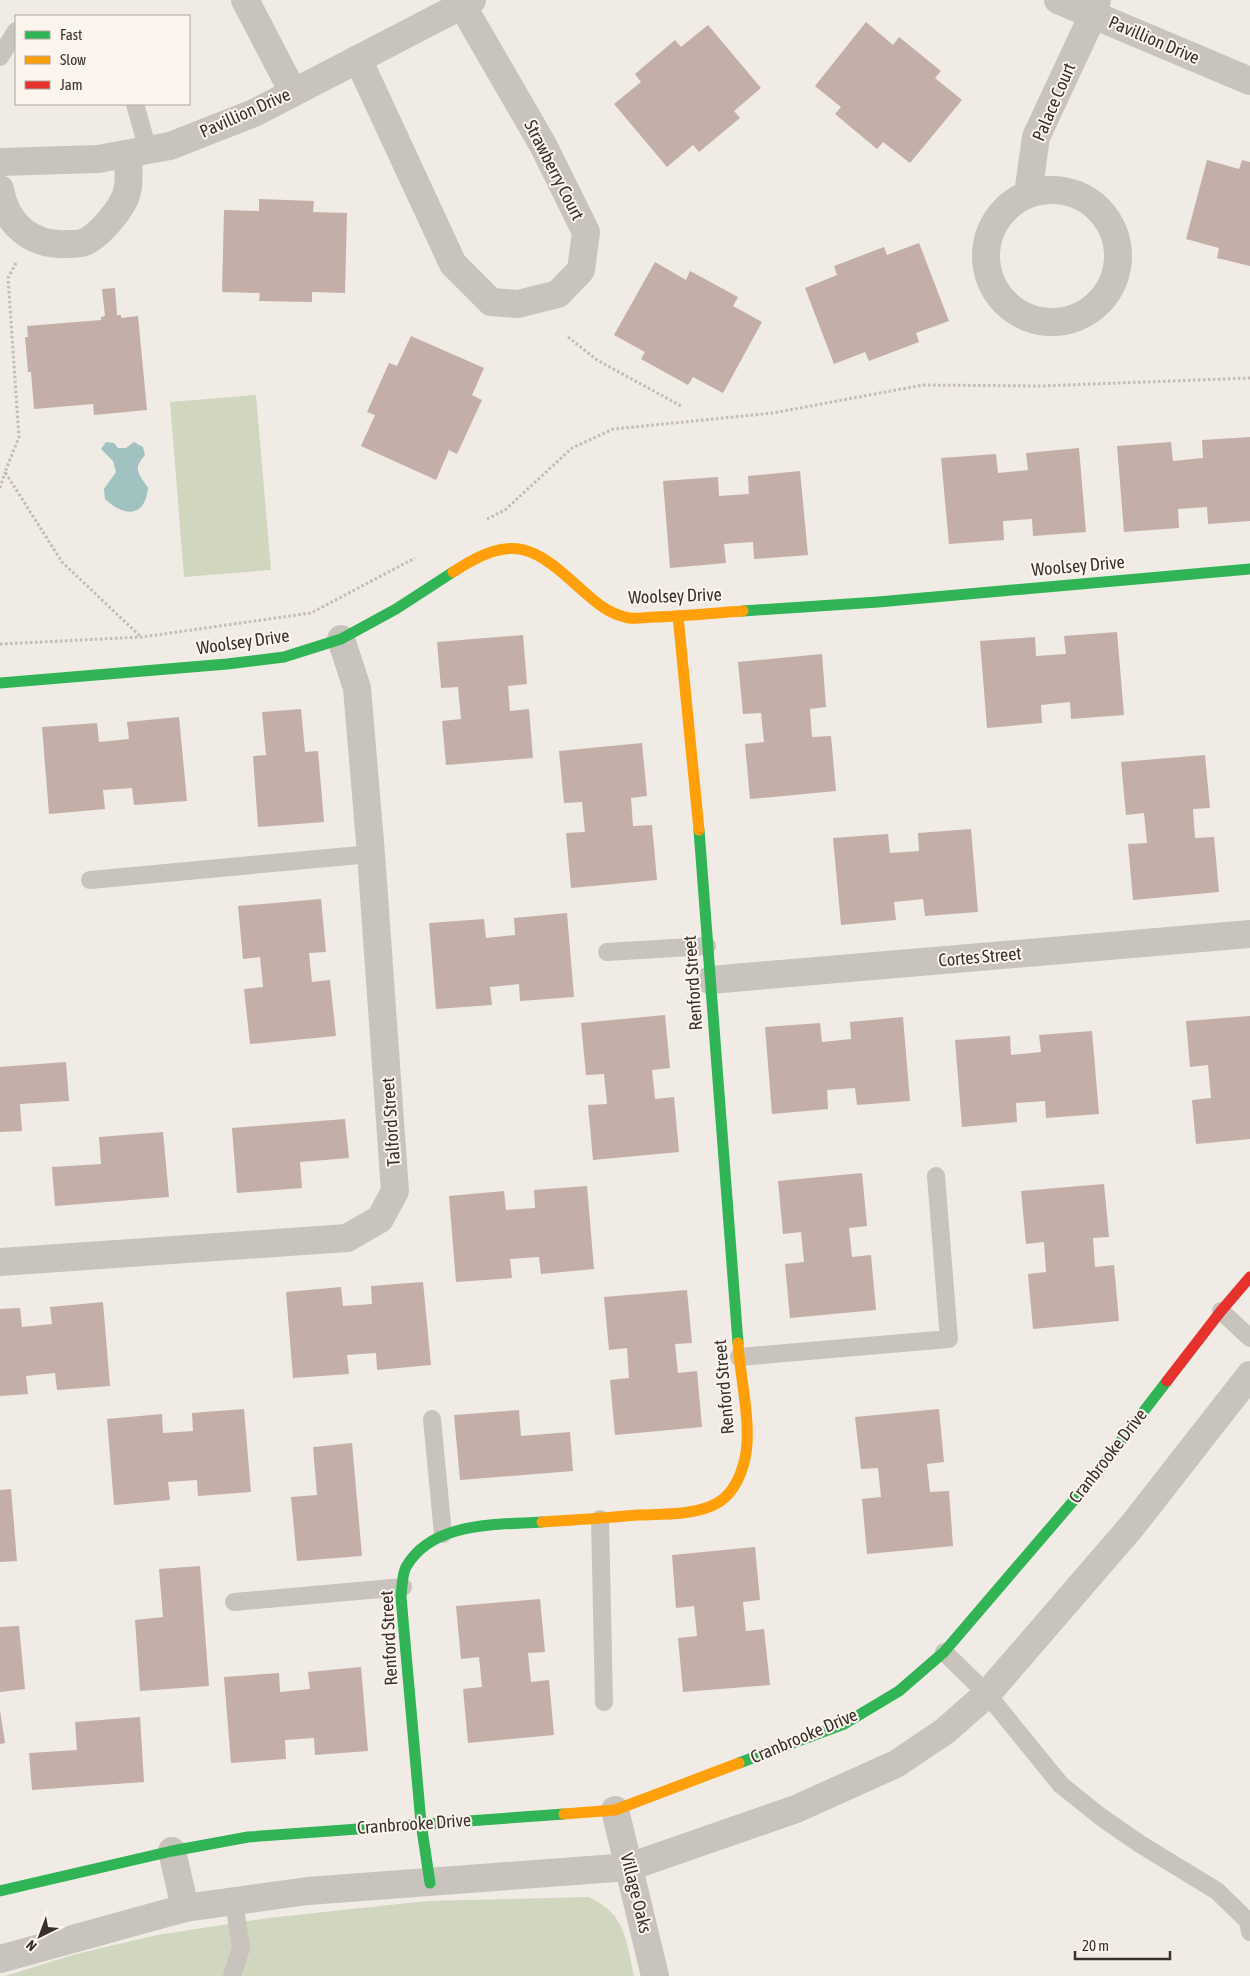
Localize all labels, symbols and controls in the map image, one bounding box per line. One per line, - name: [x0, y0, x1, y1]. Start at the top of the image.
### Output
- street label: Pavillion Drive: [1106, 11, 1203, 68]
- legend: [15, 15, 190, 105]
- text: Fast: [60, 26, 82, 43]
- text: Slow: [60, 51, 86, 68]
- street label: Palace Court: [1028, 60, 1079, 144]
- text: Jam: [60, 76, 83, 93]
- street label: Pavillion Drive: [196, 83, 293, 142]
- street label: Strawberry Court: [520, 116, 589, 223]
- street label: Woolsey Drive: [1031, 551, 1125, 580]
- street label: Woolsey Drive: [628, 583, 722, 608]
- street label: Woolsey Drive: [195, 625, 291, 658]
- street label: Renford Street: [679, 935, 706, 1031]
- street label: Cortes Street: [938, 942, 1022, 971]
- street label: Talford Street: [377, 1077, 404, 1167]
- street label: Renford Street: [709, 1339, 738, 1435]
- street label: Cranbrooke Drive: [1064, 1404, 1151, 1507]
- street label: Renford Street: [376, 1590, 401, 1686]
- street label: Cranbrooke Drive: [747, 1704, 860, 1767]
- street label: Cranbrooke Drive: [356, 1809, 472, 1838]
- street label: Village Oaks: [616, 1851, 657, 1935]
- north arrow: [15, 1911, 65, 1961]
- scale bar: [1075, 1928, 1170, 1960]
- text: N: [23, 1937, 40, 1954]
- text: 20 m: [1082, 1937, 1109, 1954]

